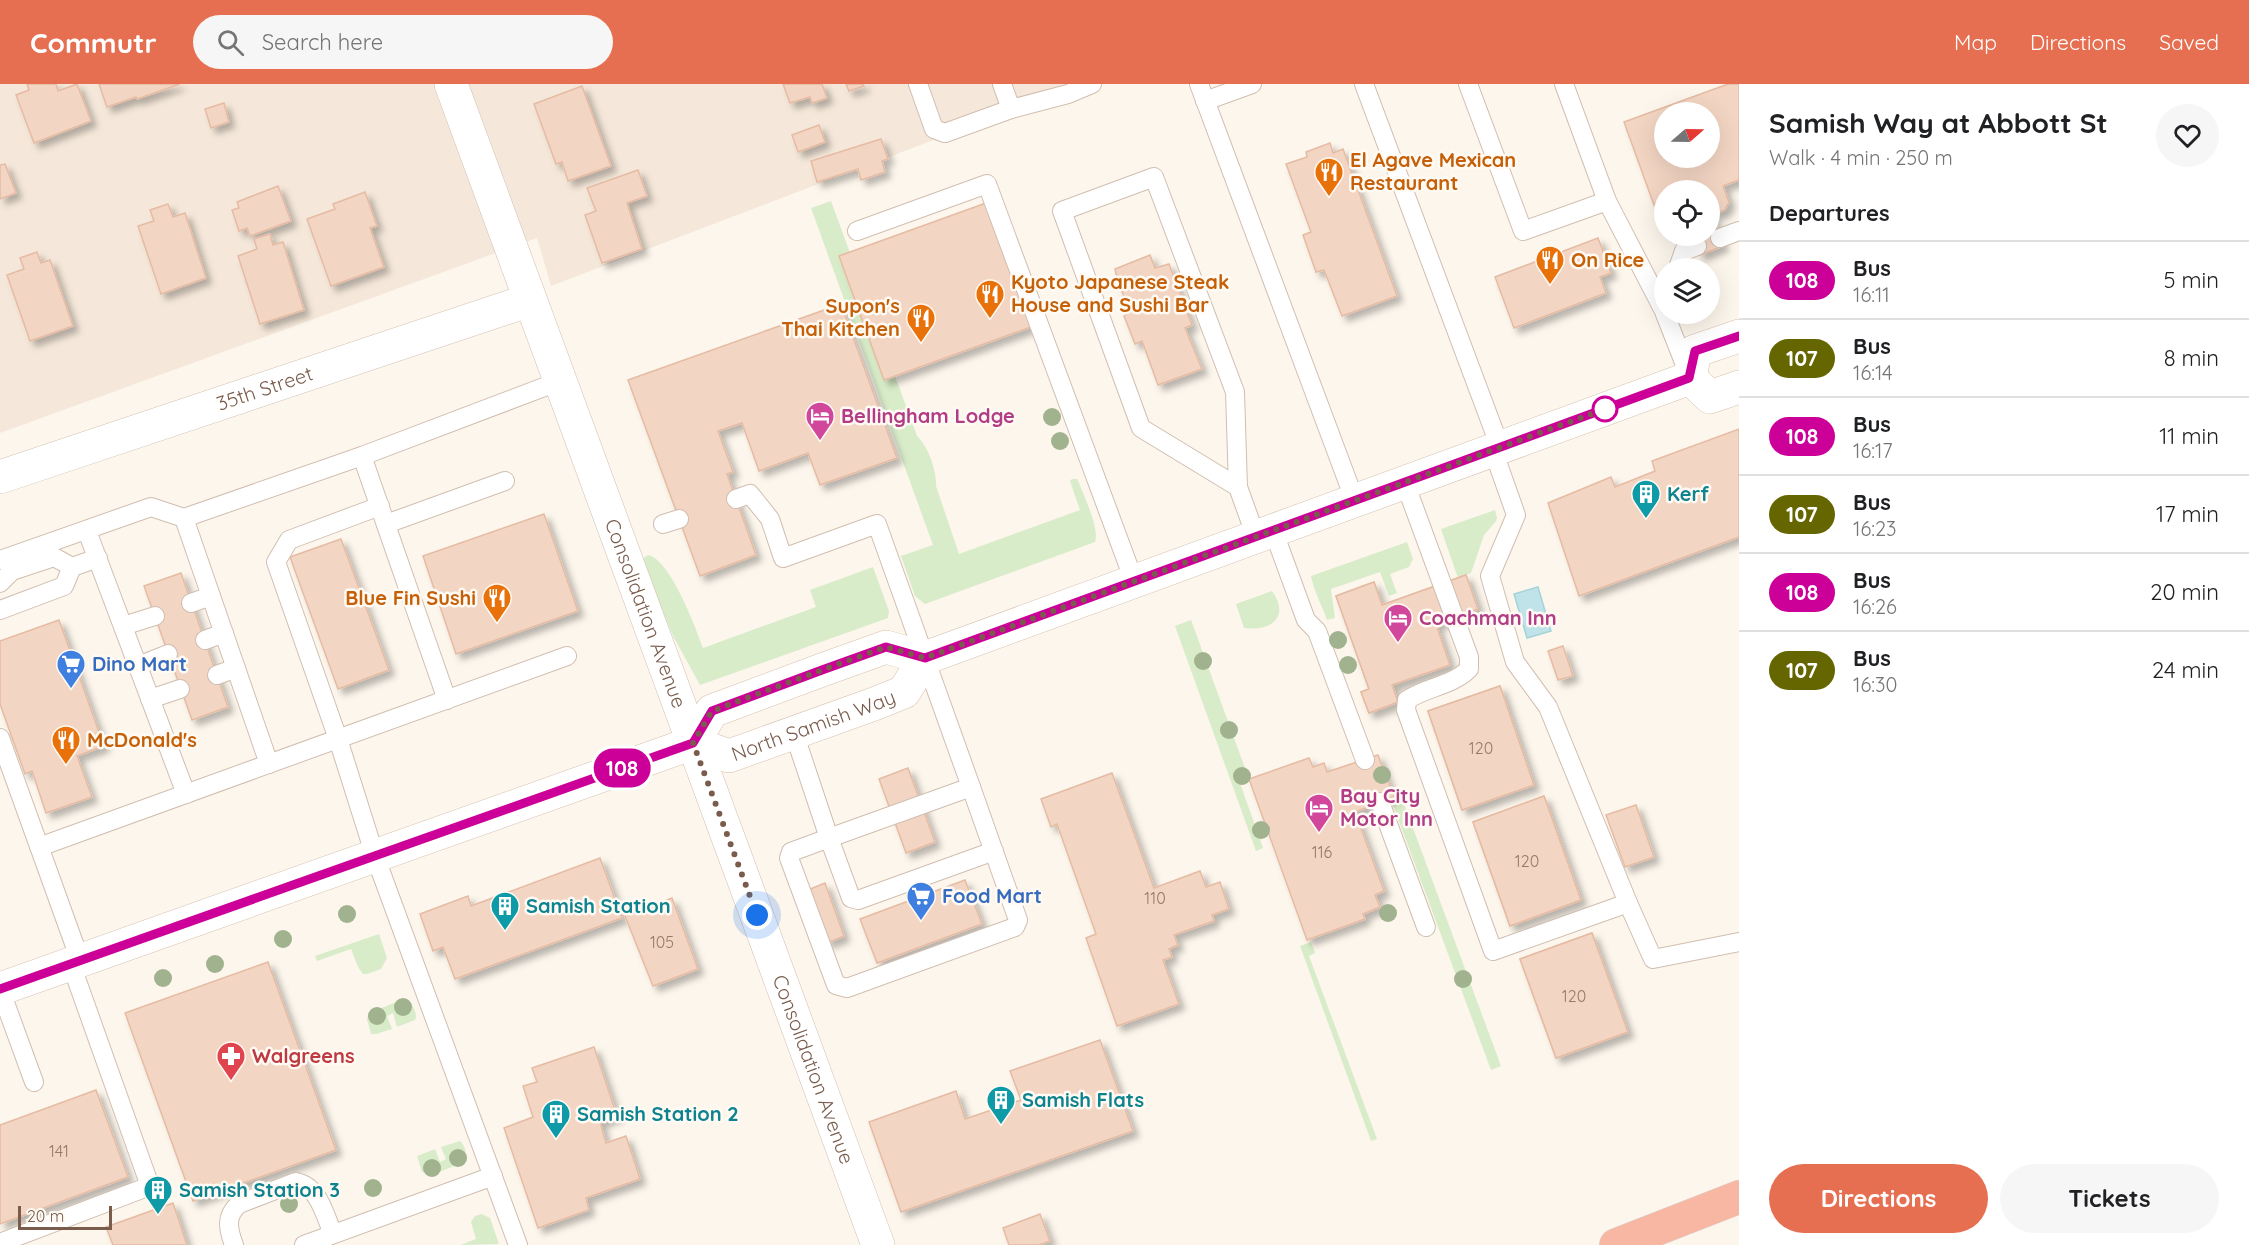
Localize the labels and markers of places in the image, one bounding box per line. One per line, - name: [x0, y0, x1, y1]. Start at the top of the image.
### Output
- place label: El Agave Mexican Restaurant: [1350, 147, 1516, 195]
- restaurant icon: El Agave Mexican Restaurant: [1313, 156, 1345, 198]
- restaurant icon: On Rice: [1534, 244, 1566, 286]
- place label: On Rice: [1571, 247, 1644, 272]
- place label: Kyoto Japanese Steak House and Sushi Bar: [1011, 269, 1229, 317]
- restaurant icon: Kyoto Japanese Steak House and Sushi Bar: [974, 278, 1006, 320]
- place label: Supon's Thai Kitchen: [781, 293, 900, 341]
- restaurant icon: Supon's Thai Kitchen: [905, 302, 937, 344]
- unlabelled marker: [1592, 396, 1618, 422]
- hotel icon: Bellingham Lodge: [804, 400, 836, 442]
- place label: Bellingham Lodge: [841, 403, 1015, 428]
- building icon: Kerf: [1630, 478, 1662, 520]
- place label: Kerf: [1667, 481, 1709, 506]
- restaurant icon: Blue Fin Sushi: [481, 582, 513, 624]
- place label: Blue Fin Sushi: [345, 585, 476, 610]
- hotel icon: Coachman Inn: [1382, 602, 1414, 644]
- place label: Coachman Inn: [1419, 605, 1557, 630]
- supermarket icon: Dino Mart: [55, 648, 87, 690]
- place label: Dino Mart: [92, 651, 187, 676]
- restaurant icon: McDonald's: [50, 724, 82, 766]
- place label: McDonald's: [87, 727, 197, 752]
- place label: Bay City Motor Inn: [1340, 783, 1433, 831]
- hotel icon: Bay City Motor Inn: [1303, 792, 1335, 834]
- supermarket icon: Food Mart: [905, 880, 937, 922]
- place label: Food Mart: [942, 883, 1042, 908]
- building icon: Samish Station: [489, 890, 521, 932]
- place label: Samish Station: [526, 893, 671, 918]
- pharmacy icon: Walgreens: [215, 1040, 247, 1082]
- place label: Walgreens: [252, 1043, 355, 1068]
- building icon: Samish Flats: [985, 1084, 1017, 1126]
- place label: Samish Flats: [1022, 1087, 1144, 1112]
- building icon: Samish Station 2: [540, 1098, 572, 1140]
- place label: Samish Station 2: [577, 1101, 739, 1126]
- building icon: Samish Station 3: [142, 1174, 174, 1216]
- place label: Samish Station 3: [179, 1177, 340, 1202]

